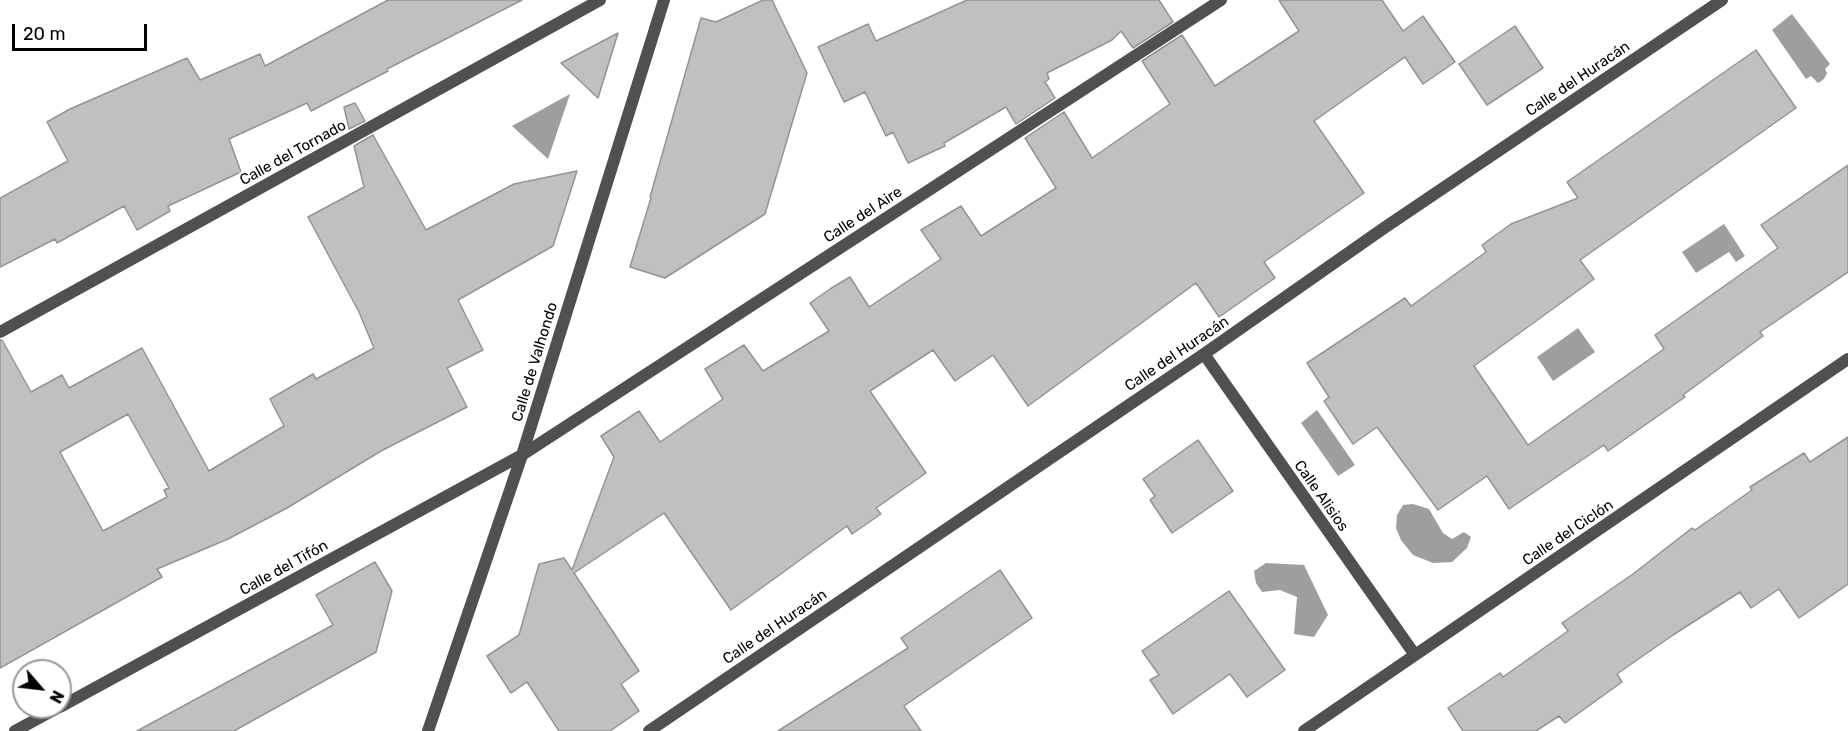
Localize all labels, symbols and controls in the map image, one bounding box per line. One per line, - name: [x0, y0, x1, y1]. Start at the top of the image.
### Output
- scale bar: [15, 12, 150, 50]
- text: 20 m: [23, 23, 65, 45]
- street label: Calle del Huracán: [1523, 38, 1633, 120]
- street label: Calle del Tornado: [237, 116, 349, 190]
- street label: Calle del Aire: [820, 183, 906, 247]
- street label: Calle de Valhondo: [508, 300, 562, 424]
- street label: Calle del Huracán: [1122, 313, 1232, 395]
- street label: Calle Alisios: [1290, 457, 1352, 535]
- street label: Calle del Ciclón: [1519, 496, 1617, 570]
- street label: Calle del Tifón: [237, 536, 331, 600]
- street label: Calle del Huracán: [720, 586, 830, 668]
- north arrow: [12, 659, 72, 719]
- text: N: [45, 687, 68, 706]

